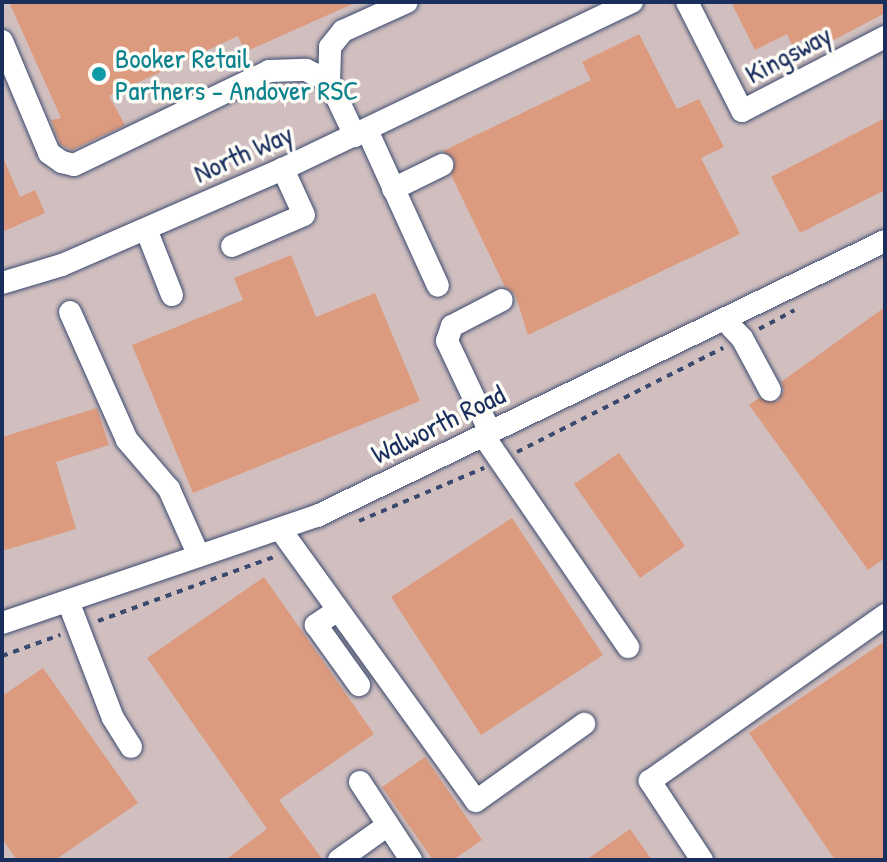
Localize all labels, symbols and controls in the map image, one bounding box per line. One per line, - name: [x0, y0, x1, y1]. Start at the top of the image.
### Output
- street label: Kingsway: [739, 17, 837, 91]
- place label: Booker Retail Partners - Andover RSC: [115, 41, 358, 107]
- marker: Booker Retail Partners - Andover RSC: [90, 65, 108, 83]
- street label: North Way: [188, 116, 298, 190]
- street label: Walworth Road: [366, 377, 510, 471]

